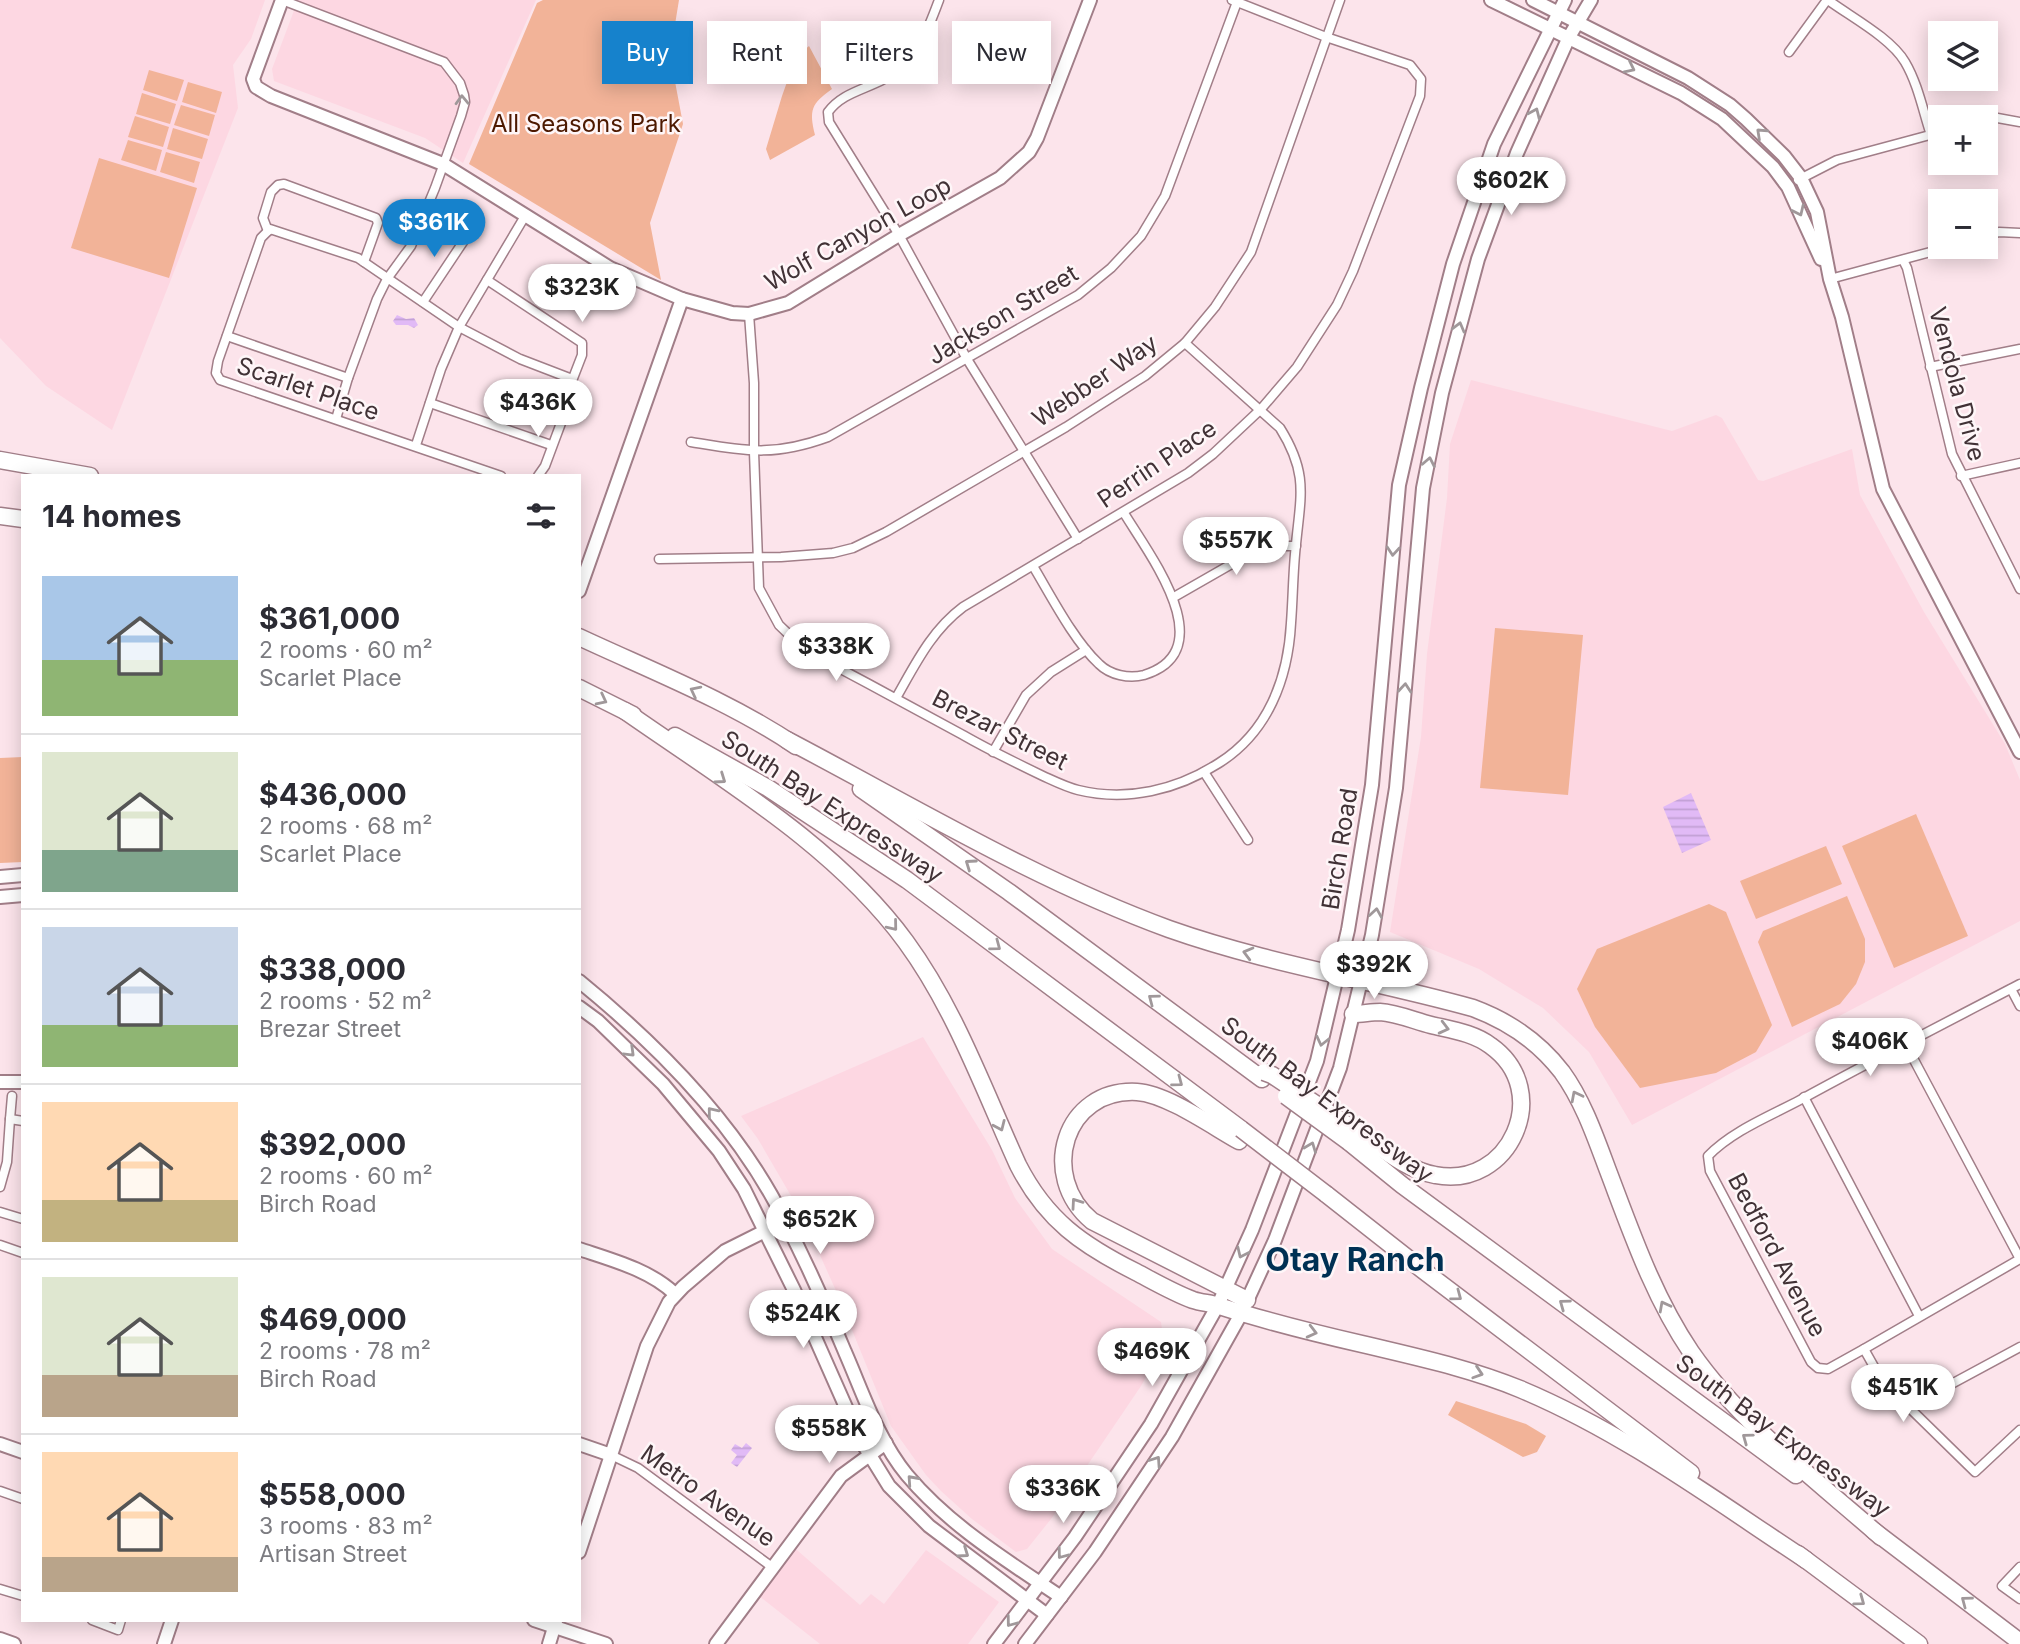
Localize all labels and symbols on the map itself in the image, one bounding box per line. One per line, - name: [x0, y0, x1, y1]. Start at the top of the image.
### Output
- one-way arrow: [1623, 60, 1635, 74]
- one-way arrow: [454, 94, 470, 104]
- one-way arrow: [1527, 108, 1541, 120]
- park label: All Seasons Park: [491, 109, 681, 138]
- one-way arrow: [1756, 128, 1769, 141]
- pin: $602K: [1462, 158, 1560, 217]
- street label: Wolf Canyon Loop: [760, 170, 956, 297]
- pin: $361K: [385, 200, 483, 259]
- one-way arrow: [1791, 204, 1805, 217]
- street label: Jackson Street: [923, 258, 1083, 371]
- pin: $323K: [533, 264, 631, 324]
- street label: Vendola Drive: [1923, 304, 1992, 464]
- one-way arrow: [1451, 322, 1466, 334]
- street label: Webber Way: [1027, 328, 1163, 433]
- street label: Scarlet Place: [233, 351, 383, 426]
- pin: $436K: [489, 380, 587, 439]
- street label: Perrin Place: [1092, 413, 1222, 514]
- one-way arrow: [1420, 456, 1435, 468]
- pin: $557K: [1187, 518, 1285, 577]
- one-way arrow: [1386, 546, 1401, 557]
- pin: $338K: [787, 624, 885, 683]
- one-way arrow: [1397, 682, 1412, 693]
- street label: Brezar Street: [928, 683, 1073, 776]
- one-way arrow: [690, 685, 702, 699]
- one-way arrow: [595, 691, 607, 705]
- street label: South Bay Expressway: [716, 724, 948, 889]
- one-way arrow: [713, 771, 726, 783]
- street label: Birch Road: [1316, 786, 1363, 912]
- one-way arrow: [965, 860, 978, 872]
- one-way arrow: [1367, 907, 1382, 919]
- one-way arrow: [885, 918, 898, 930]
- one-way arrow: [988, 938, 1000, 950]
- pin: $392K: [1325, 942, 1423, 1001]
- one-way arrow: [1242, 947, 1254, 962]
- one-way arrow: [1148, 995, 1161, 1007]
- street label: South Bay Expressway: [1215, 1010, 1439, 1189]
- pin: $406K: [1821, 1018, 1919, 1078]
- one-way arrow: [1438, 1020, 1450, 1034]
- one-way arrow: [1316, 1035, 1330, 1047]
- one-way arrow: [622, 1043, 635, 1056]
- one-way arrow: [1170, 1074, 1183, 1086]
- one-way arrow: [1571, 1091, 1584, 1103]
- one-way arrow: [708, 1107, 720, 1120]
- one-way arrow: [992, 1119, 1006, 1131]
- one-way arrow: [1302, 1141, 1316, 1153]
- street label: Bedford Avenue: [1722, 1168, 1833, 1342]
- pin: $652K: [771, 1196, 869, 1256]
- one-way arrow: [1072, 1198, 1084, 1211]
- district label: Otay Ranch: [1265, 1240, 1445, 1279]
- one-way arrow: [1236, 1246, 1250, 1258]
- one-way arrow: [1449, 1288, 1462, 1300]
- pin: $524K: [754, 1290, 852, 1350]
- one-way arrow: [1559, 1300, 1572, 1312]
- one-way arrow: [1658, 1300, 1672, 1313]
- one-way arrow: [1306, 1324, 1318, 1338]
- pin: $469K: [1103, 1328, 1201, 1388]
- street label: South Bay Expressway: [1670, 1348, 1896, 1523]
- pin: $451K: [1854, 1364, 1952, 1424]
- one-way arrow: [1471, 1365, 1483, 1380]
- pin: $558K: [780, 1406, 878, 1465]
- one-way arrow: [1742, 1434, 1755, 1447]
- street label: Metro Avenue: [635, 1439, 781, 1553]
- one-way arrow: [1148, 1456, 1160, 1469]
- pin: $336K: [1014, 1466, 1112, 1525]
- one-way arrow: [908, 1476, 921, 1489]
- one-way arrow: [956, 1545, 969, 1558]
- one-way arrow: [1058, 1547, 1071, 1559]
- one-way arrow: [1853, 1592, 1865, 1605]
- one-way arrow: [1961, 1597, 1973, 1610]
- one-way arrow: [1006, 1614, 1019, 1627]

